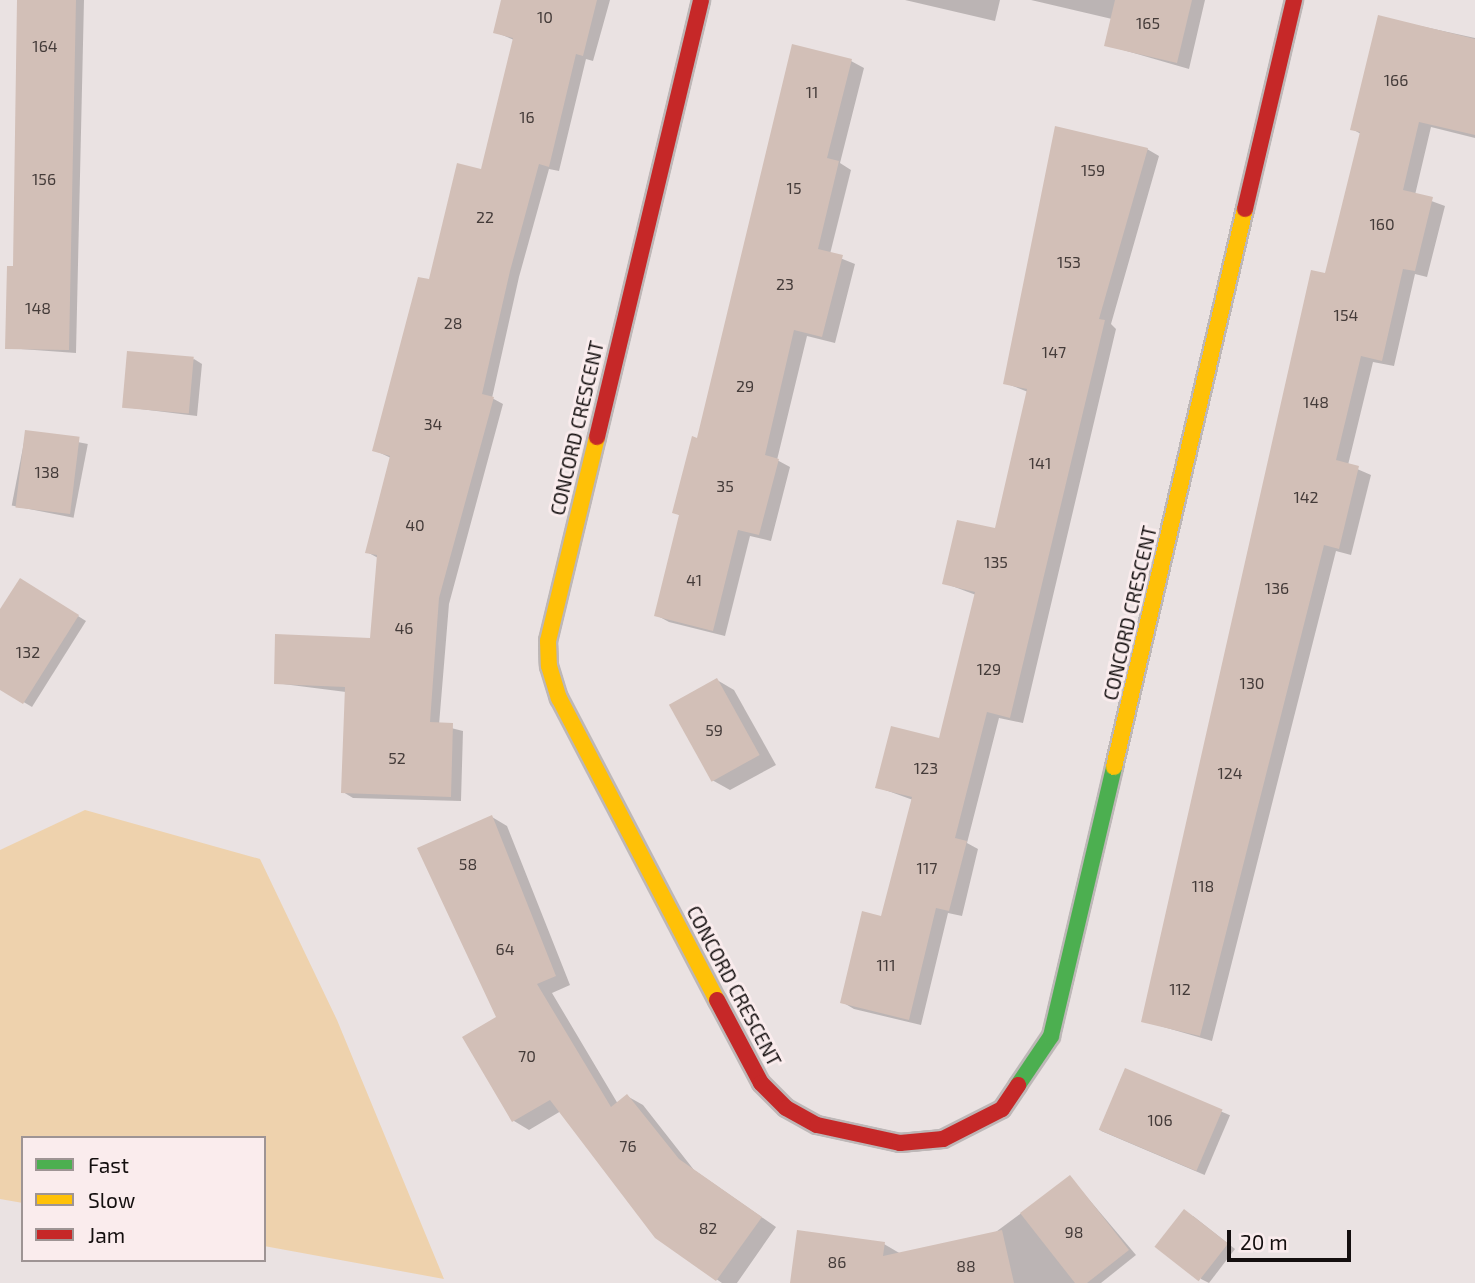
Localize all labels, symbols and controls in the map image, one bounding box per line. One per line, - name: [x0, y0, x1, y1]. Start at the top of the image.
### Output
- house number: 10: [537, 7, 553, 27]
- house number: 165: [1136, 13, 1160, 33]
- house number: 164: [32, 36, 58, 56]
- house number: 166: [1384, 70, 1408, 90]
- house number: 11: [806, 82, 818, 102]
- house number: 16: [519, 107, 535, 127]
- house number: 159: [1081, 160, 1105, 180]
- house number: 156: [32, 169, 56, 189]
- house number: 15: [787, 178, 801, 198]
- house number: 22: [476, 207, 494, 227]
- house number: 160: [1369, 214, 1395, 234]
- house number: 153: [1057, 252, 1081, 272]
- house number: 23: [776, 274, 794, 294]
- house number: 148: [25, 298, 51, 318]
- house number: 154: [1334, 305, 1358, 325]
- house number: 28: [444, 313, 462, 333]
- street label: CONCORD CRESCENT: [546, 339, 608, 517]
- house number: 147: [1042, 342, 1066, 362]
- house number: 29: [736, 376, 754, 396]
- house number: 148: [1303, 392, 1329, 412]
- house number: 34: [424, 414, 442, 434]
- house number: 141: [1029, 453, 1051, 473]
- house number: 138: [35, 462, 59, 482]
- house number: 35: [716, 476, 734, 496]
- house number: 142: [1293, 487, 1319, 507]
- house number: 40: [405, 515, 425, 535]
- street label: CONCORD CRESCENT: [1099, 524, 1161, 702]
- house number: 135: [984, 552, 1008, 572]
- house number: 41: [686, 570, 702, 590]
- house number: 136: [1265, 578, 1289, 598]
- house number: 46: [395, 618, 413, 638]
- house number: 132: [16, 642, 40, 662]
- house number: 129: [977, 659, 1001, 679]
- house number: 130: [1240, 673, 1264, 693]
- house number: 59: [705, 720, 723, 740]
- house number: 52: [388, 748, 406, 768]
- house number: 123: [914, 758, 938, 778]
- house number: 124: [1217, 763, 1243, 783]
- house number: 58: [459, 854, 477, 874]
- house number: 117: [917, 858, 937, 878]
- house number: 118: [1192, 876, 1214, 896]
- street label: CONCORD CRESCENT: [682, 902, 786, 1070]
- house number: 64: [496, 939, 514, 959]
- house number: 111: [876, 955, 896, 975]
- house number: 112: [1169, 979, 1191, 999]
- house number: 70: [518, 1046, 536, 1066]
- house number: 106: [1147, 1110, 1173, 1130]
- legend: [21, 1136, 266, 1262]
- house number: 76: [619, 1136, 637, 1156]
- text: Fast: [88, 1152, 129, 1177]
- text: Slow: [88, 1187, 135, 1212]
- scale bar: [1230, 1216, 1354, 1260]
- house number: 82: [699, 1218, 717, 1238]
- text: Jam: [88, 1222, 125, 1247]
- house number: 98: [1065, 1222, 1083, 1242]
- text: 20 m: [1240, 1229, 1288, 1254]
- house number: 86: [828, 1252, 846, 1272]
- house number: 88: [956, 1256, 976, 1276]

